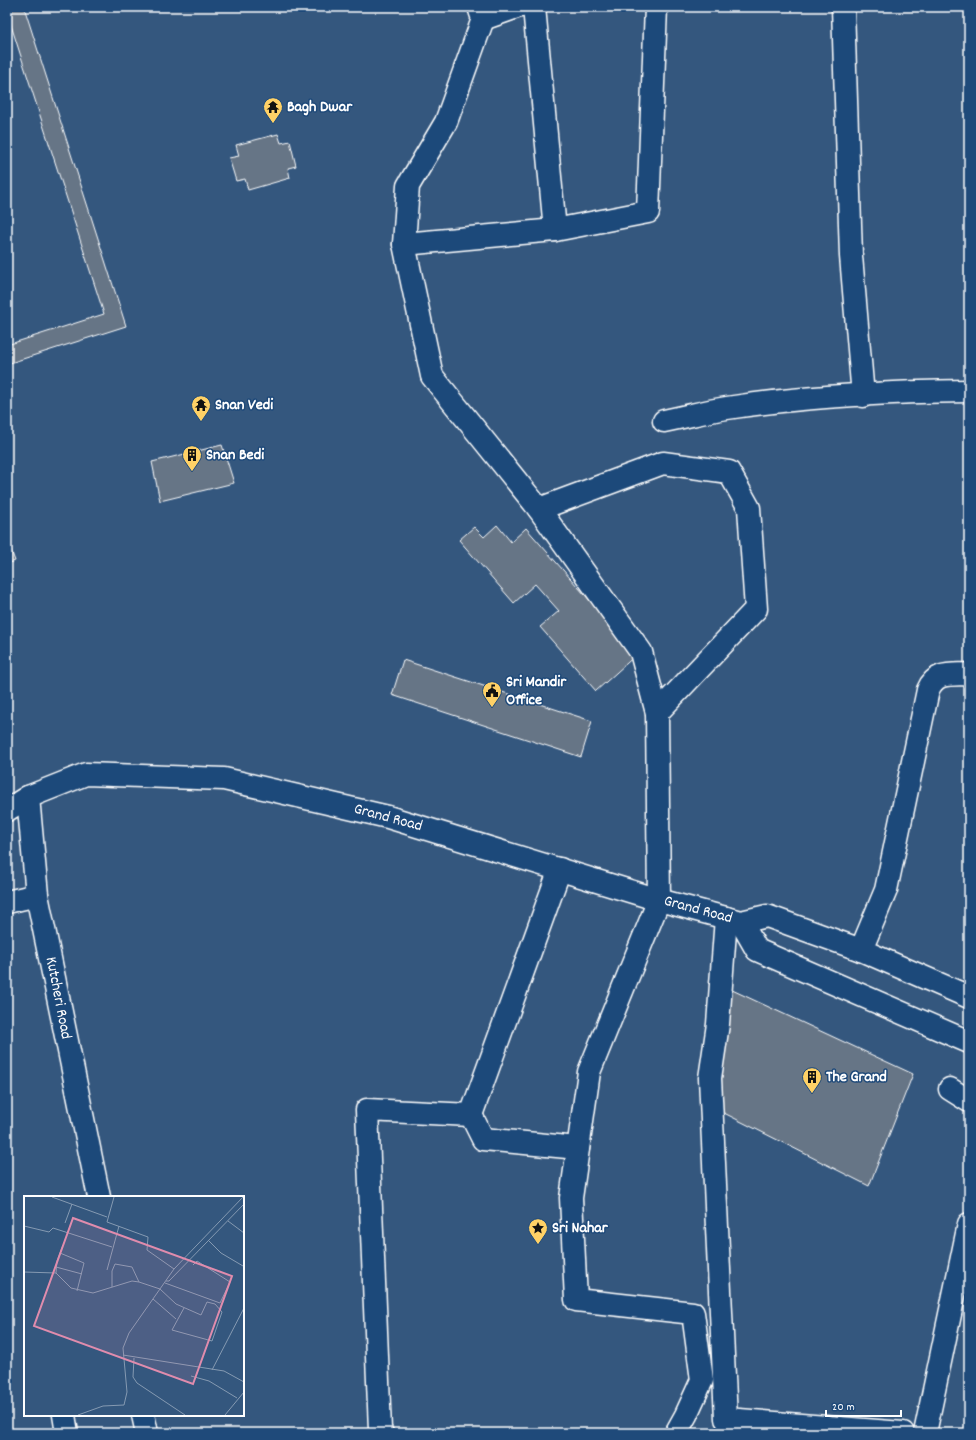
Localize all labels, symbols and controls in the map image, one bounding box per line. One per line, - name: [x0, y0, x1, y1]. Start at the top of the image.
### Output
- temple icon: Bagh Dwar: [262, 96, 284, 124]
- place label: Bagh Dwar: [287, 96, 353, 119]
- temple icon: Snan Vedi: [190, 394, 212, 422]
- place label: Snan Vedi: [215, 394, 273, 417]
- building icon: Snan Bedi: [181, 444, 203, 472]
- place label: Snan Bedi: [206, 444, 264, 467]
- place label: Sri Mandir Office: [506, 671, 567, 712]
- public building icon: Sri Mandir Office: [481, 680, 503, 708]
- street label: Grand Road: [351, 798, 425, 838]
- street label: Grand Road: [661, 890, 735, 930]
- street label: Kutcheri Road: [39, 955, 77, 1041]
- building icon: The Grand: [801, 1066, 823, 1094]
- place label: The Grand: [826, 1066, 887, 1089]
- inset map: [24, 1196, 244, 1416]
- place icon: Sri Nahar: [527, 1217, 549, 1245]
- place label: Sri Nahar: [552, 1217, 609, 1240]
- scale bar: [826, 1392, 901, 1418]
- text: 20 m: [832, 1399, 855, 1416]

